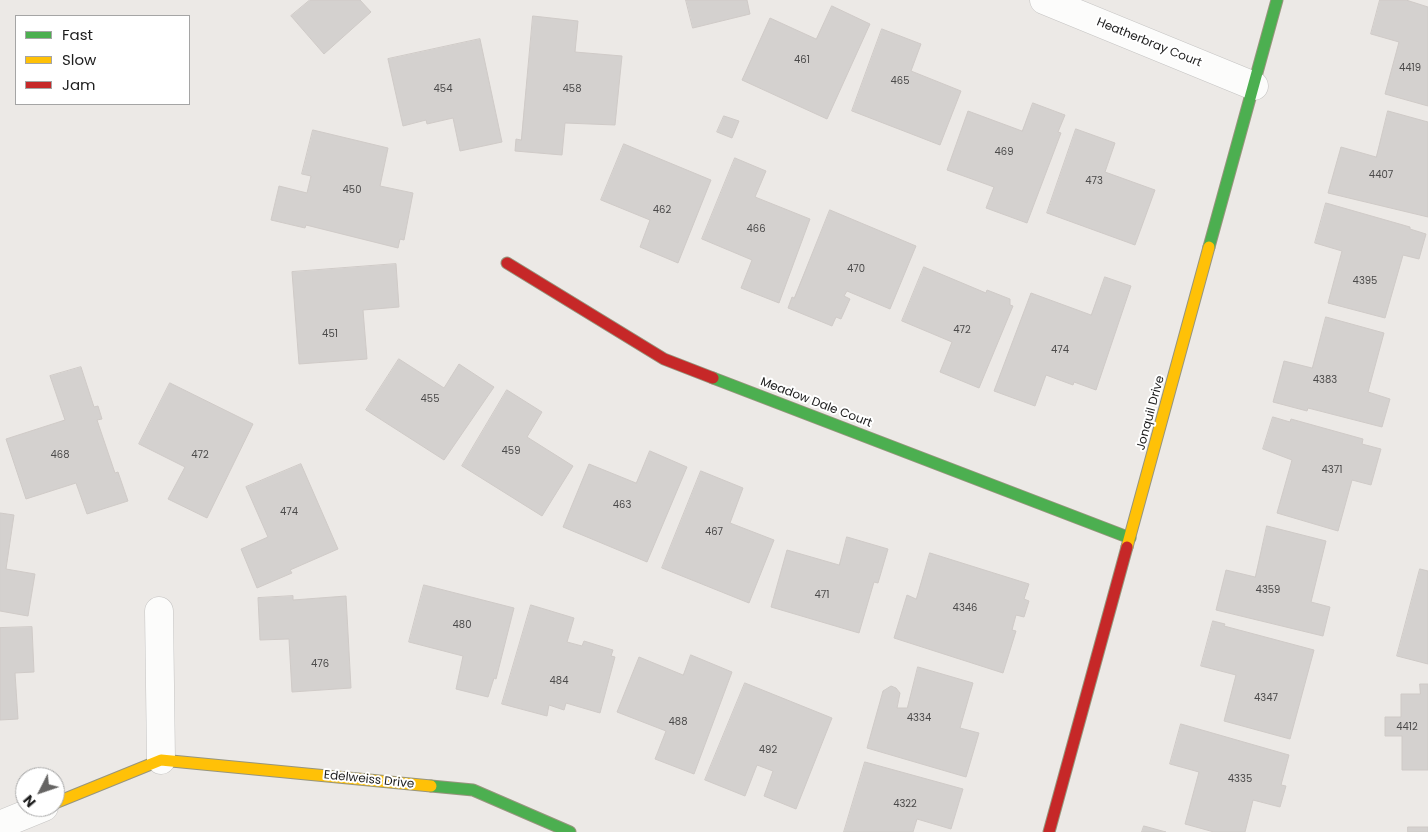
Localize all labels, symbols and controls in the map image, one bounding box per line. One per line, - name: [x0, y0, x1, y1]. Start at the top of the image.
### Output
- legend: [15, 15, 190, 105]
- street label: Heatherbray Court: [1094, 15, 1204, 71]
- text: Fast: [62, 24, 93, 45]
- text: Slow: [62, 49, 96, 70]
- house number: 461: [794, 54, 810, 66]
- house number: 4419: [1399, 62, 1421, 74]
- text: Jam: [62, 74, 96, 95]
- house number: 465: [891, 75, 909, 87]
- house number: 454: [434, 83, 452, 95]
- house number: 458: [563, 83, 581, 95]
- house number: 469: [995, 146, 1013, 158]
- house number: 4407: [1369, 169, 1393, 181]
- house number: 473: [1085, 175, 1103, 187]
- house number: 450: [343, 184, 361, 196]
- house number: 462: [653, 204, 671, 216]
- house number: 466: [747, 223, 765, 235]
- house number: 470: [847, 263, 865, 275]
- house number: 4395: [1353, 275, 1377, 287]
- house number: 472: [953, 324, 971, 336]
- house number: 451: [322, 328, 338, 340]
- house number: 474: [1051, 344, 1069, 356]
- street label: Jonquil Drive: [1134, 374, 1168, 452]
- house number: 4383: [1313, 374, 1337, 386]
- street label: Meadow Dale Court: [758, 375, 874, 431]
- house number: 455: [421, 393, 439, 405]
- house number: 459: [502, 445, 520, 457]
- house number: 468: [51, 449, 69, 461]
- house number: 472: [191, 449, 209, 461]
- house number: 4371: [1322, 464, 1342, 476]
- house number: 463: [613, 499, 631, 511]
- house number: 474: [280, 506, 298, 518]
- house number: 467: [705, 526, 723, 538]
- house number: 4359: [1256, 584, 1280, 596]
- house number: 471: [815, 589, 829, 601]
- house number: 4346: [953, 602, 977, 614]
- house number: 480: [453, 619, 471, 631]
- house number: 476: [311, 658, 329, 670]
- house number: 484: [550, 675, 568, 687]
- house number: 4347: [1254, 692, 1278, 704]
- house number: 4334: [907, 712, 931, 724]
- house number: 488: [669, 716, 687, 728]
- house number: 4412: [1396, 721, 1418, 733]
- house number: 492: [759, 744, 777, 756]
- north arrow: [15, 767, 65, 817]
- street label: Edelweiss Drive: [323, 768, 415, 792]
- house number: 4335: [1228, 773, 1252, 785]
- text: N: [18, 791, 40, 812]
- house number: 4322: [893, 798, 917, 810]

